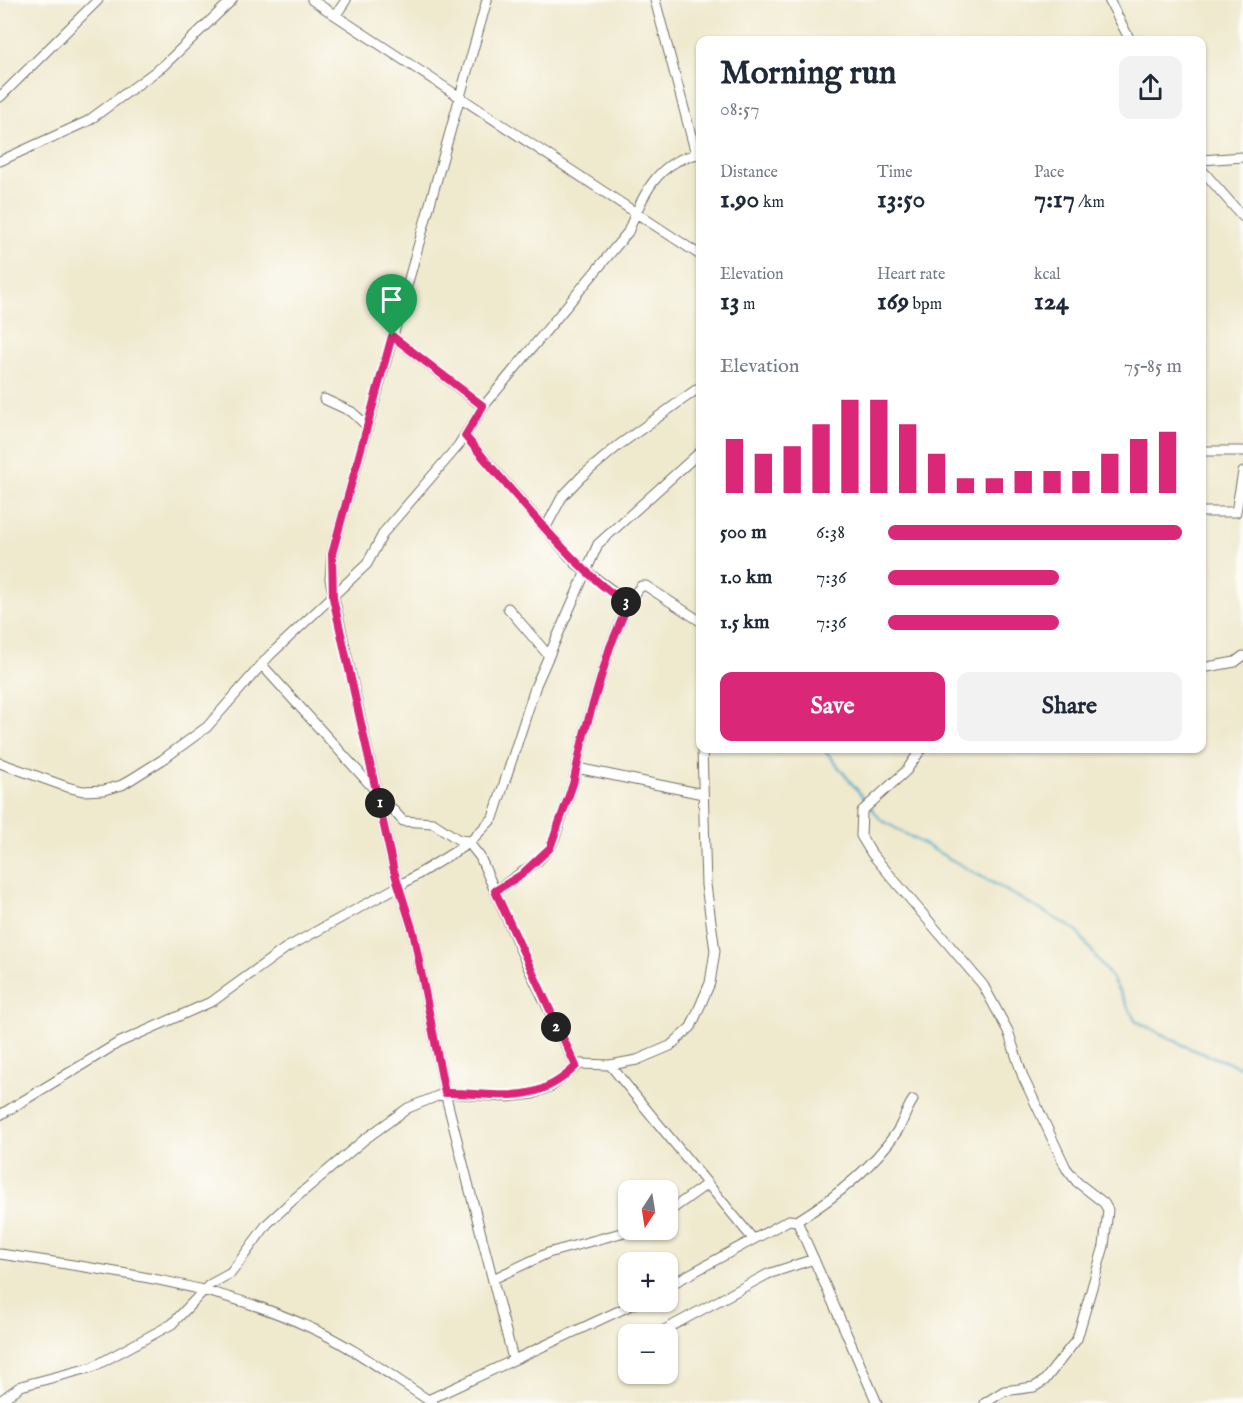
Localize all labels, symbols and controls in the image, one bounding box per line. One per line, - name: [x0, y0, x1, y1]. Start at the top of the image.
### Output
- text: Morning run: [720, 53, 896, 95]
- button: share: [1119, 56, 1182, 119]
- text: 08:57: [720, 97, 760, 122]
- text: Distance: [720, 163, 778, 183]
- text: Time: [877, 163, 913, 183]
- text: Pace: [1034, 163, 1064, 183]
- text: 1.90: [720, 183, 759, 216]
- text: 13:50: [877, 183, 925, 216]
- text: 7:17: [1034, 183, 1075, 216]
- text: km: [759, 193, 784, 213]
- text: /km: [1075, 193, 1105, 213]
- text: Elevation: [720, 265, 783, 285]
- text: Heart rate: [877, 265, 945, 285]
- text: kcal: [1034, 265, 1061, 285]
- pin: [366, 274, 417, 336]
- icon: arrive: [375, 283, 408, 316]
- text: 13: [720, 285, 739, 318]
- text: 169: [877, 285, 909, 318]
- text: 124: [1034, 285, 1069, 318]
- text: m: [739, 295, 755, 315]
- text: bpm: [909, 295, 942, 315]
- text: Elevation: [720, 354, 799, 379]
- text: 75–85 m: [1124, 354, 1182, 379]
- text: 500 m: [720, 520, 767, 545]
- text: 6:38: [816, 520, 845, 545]
- text: 1.0 km: [720, 565, 772, 590]
- text: 7:36: [816, 565, 847, 590]
- pin: 3: [611, 587, 641, 617]
- text: 3: [623, 592, 629, 612]
- text: 1.5 km: [720, 610, 770, 635]
- text: 7:36: [816, 610, 847, 635]
- button: Save: [720, 672, 945, 741]
- button: Share: [957, 672, 1182, 741]
- pin: 1: [365, 788, 395, 818]
- text: 1: [377, 793, 383, 813]
- pin: 2: [541, 1012, 571, 1042]
- text: 2: [552, 1017, 560, 1037]
- north arrow: [618, 1180, 678, 1240]
- map controls: [618, 1180, 678, 1384]
- button: +: [618, 1252, 678, 1312]
- button: −: [618, 1324, 678, 1384]

